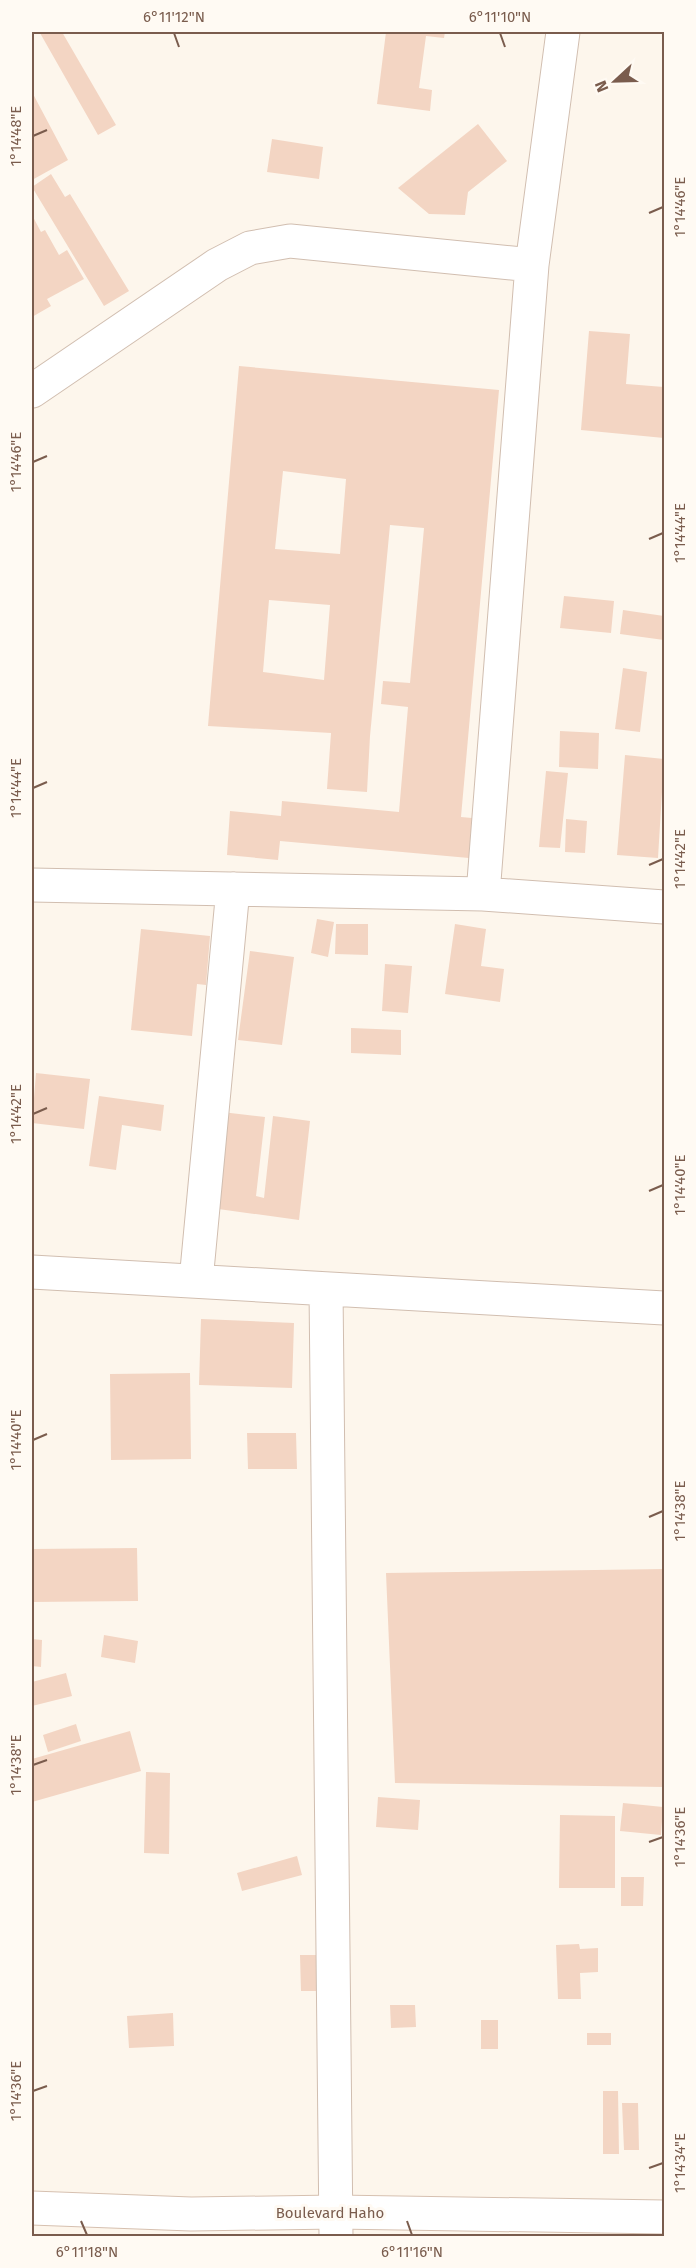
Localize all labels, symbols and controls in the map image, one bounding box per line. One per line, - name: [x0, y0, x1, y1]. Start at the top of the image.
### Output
- text: 6°11'12"N: [143, 8, 205, 26]
- text: 6°11'10"N: [469, 8, 531, 26]
- north arrow: [585, 51, 645, 111]
- text: N: [591, 78, 612, 95]
- text: 1°14'48"E: [7, 106, 25, 166]
- text: 1°14'46"E: [671, 177, 689, 237]
- text: 1°14'46"E: [7, 432, 25, 492]
- text: 1°14'44"E: [671, 503, 689, 563]
- text: 1°14'44"E: [7, 758, 25, 818]
- text: 1°14'42"E: [671, 829, 689, 889]
- text: 1°14'42"E: [7, 1084, 25, 1144]
- text: 1°14'40"E: [671, 1155, 689, 1215]
- text: 1°14'40"E: [7, 1410, 25, 1470]
- text: 1°14'38"E: [671, 1481, 689, 1541]
- text: 1°14'38"E: [7, 1735, 25, 1795]
- text: 1°14'36"E: [671, 1807, 689, 1867]
- text: 1°14'36"E: [7, 2061, 25, 2121]
- text: 1°14'34"E: [671, 2133, 689, 2193]
- street label: Boulevard Haho: [276, 2204, 384, 2222]
- text: 6°11'18"N: [56, 2243, 118, 2261]
- text: 6°11'16"N: [381, 2243, 443, 2261]

